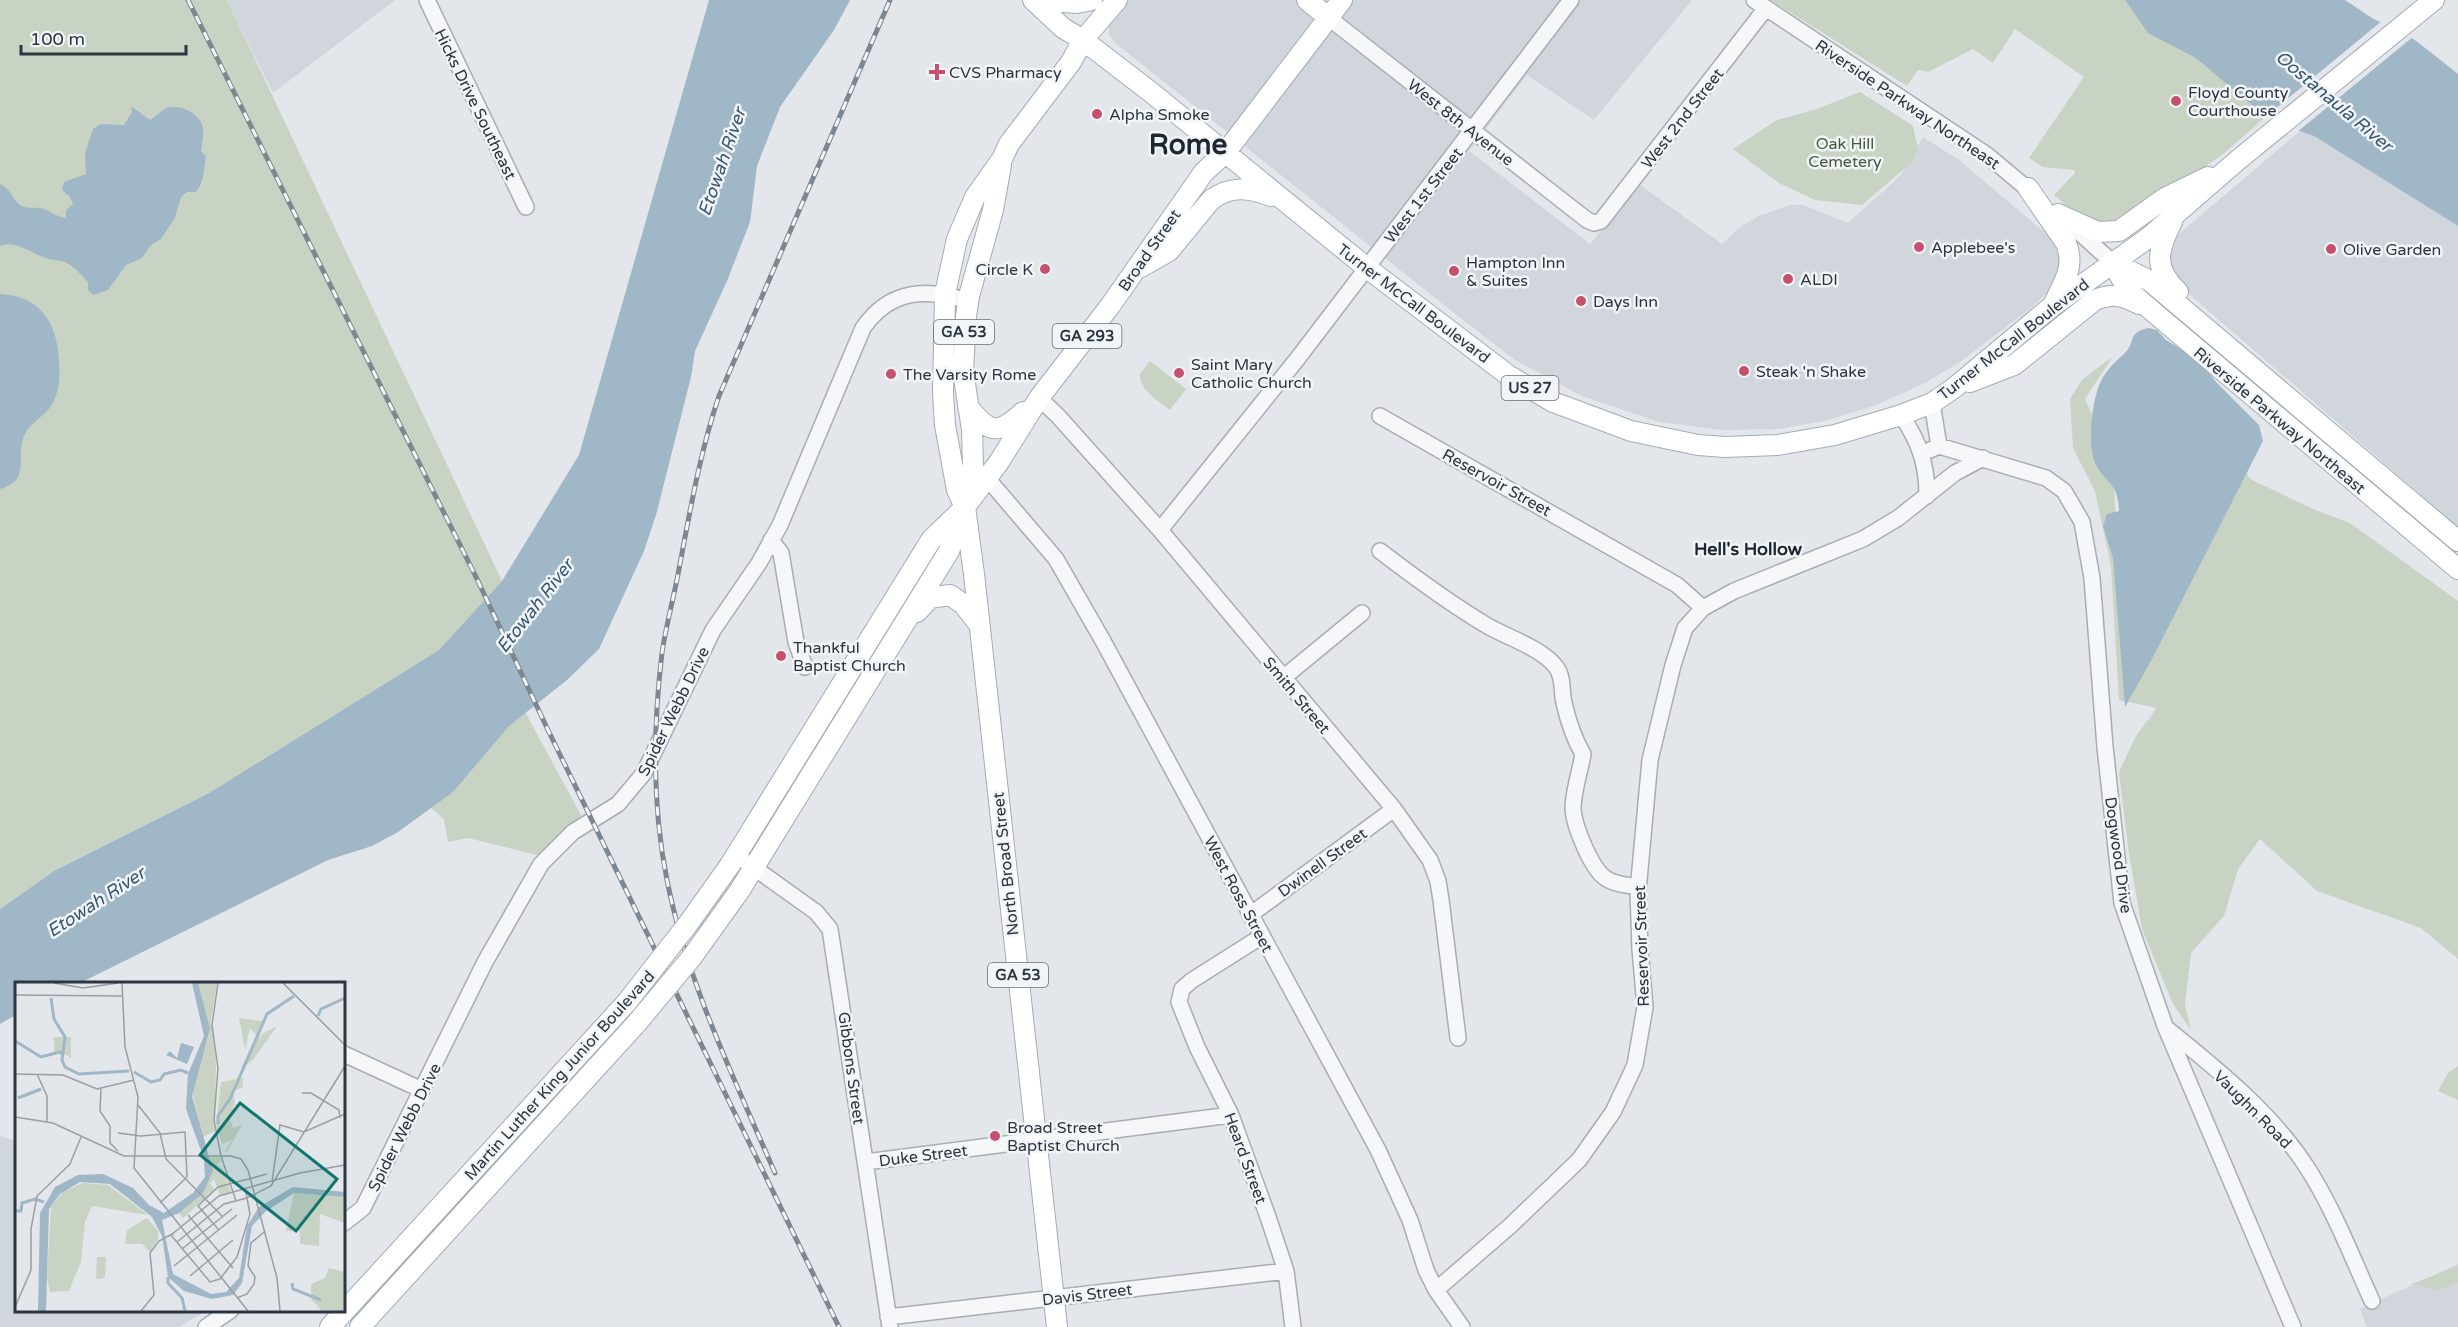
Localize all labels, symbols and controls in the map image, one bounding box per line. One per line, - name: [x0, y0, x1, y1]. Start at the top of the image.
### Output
- scale bar: [21, 18, 186, 56]
- street label: Hicks Drive Southeast: [430, 26, 520, 183]
- text: 100 m: [30, 28, 85, 50]
- street label: Riverside Parkway Northeast: [1811, 35, 2004, 174]
- water label: Oostanaula River: [2271, 46, 2399, 158]
- place label: CVS Pharmacy: [949, 63, 1062, 83]
- street label: West 2nd Street: [1637, 64, 1728, 173]
- marker: CVS Pharmacy: [930, 65, 944, 79]
- street label: West 8th Avenue: [1403, 75, 1518, 171]
- place label: Floyd County Courthouse: [2188, 83, 2289, 121]
- marker: Floyd County Courthouse: [2169, 94, 2183, 108]
- water label: Etowah River: [693, 103, 751, 219]
- place label: Alpha Smoke: [1109, 105, 1210, 125]
- marker: Alpha Smoke: [1090, 107, 1104, 121]
- district label: Rome: [1149, 128, 1227, 162]
- park label: Oak Hill Cemetery: [1808, 134, 1882, 172]
- street label: West 1st Street: [1380, 144, 1467, 248]
- street label: Broad Street: [1114, 206, 1185, 295]
- place label: Applebee's: [1931, 238, 2016, 258]
- street label: Turner McCall Boulevard: [1333, 240, 1494, 368]
- marker: Applebee's: [1912, 240, 1926, 254]
- place label: Olive Garden: [2343, 240, 2441, 260]
- marker: Olive Garden: [2324, 242, 2338, 256]
- place label: Hampton Inn & Suites: [1466, 253, 1565, 291]
- place label: Circle K: [976, 260, 1033, 280]
- marker: Circle K: [1038, 262, 1052, 276]
- marker: Hampton Inn & Suites: [1447, 264, 1461, 278]
- place label: ALDI: [1800, 270, 1838, 290]
- marker: ALDI: [1781, 272, 1795, 286]
- street label: Turner McCall Boulevard: [1934, 275, 2093, 405]
- place label: Days Inn: [1593, 292, 1658, 312]
- marker: Days Inn: [1574, 294, 1588, 308]
- road number: GA 53: [934, 320, 994, 344]
- road number: GA 293: [1052, 324, 1122, 348]
- street label: Riverside Parkway Northeast: [2189, 343, 2369, 499]
- place label: Saint Mary Catholic Church: [1191, 355, 1312, 393]
- place label: Steak 'n Shake: [1756, 362, 1866, 382]
- marker: Steak 'n Shake: [1737, 364, 1751, 378]
- place label: The Varsity Rome: [903, 365, 1036, 385]
- marker: Saint Mary Catholic Church: [1172, 366, 1186, 380]
- marker: The Varsity Rome: [884, 367, 898, 381]
- road number: US 27: [1502, 376, 1558, 400]
- street label: Reservoir Street: [1439, 445, 1554, 521]
- district label: Hell's Hollow: [1694, 538, 1803, 560]
- water label: Etowah River: [492, 553, 580, 657]
- place label: Thankful Baptist Church: [793, 638, 906, 676]
- street label: Spider Webb Drive: [634, 643, 714, 779]
- marker: Thankful Baptist Church: [774, 649, 788, 663]
- street label: Smith Street: [1258, 653, 1334, 738]
- street label: North Broad Street: [989, 791, 1023, 937]
- street label: Dogwood Drive: [2100, 796, 2136, 915]
- street label: Dwinell Street: [1274, 824, 1371, 902]
- street label: West Ross Street: [1199, 833, 1277, 956]
- water label: Etowah River: [43, 861, 151, 942]
- street label: Reservoir Street: [1630, 885, 1654, 1007]
- road number: GA 53: [988, 963, 1048, 987]
- street label: Martin Luther King Junior Boulevard: [460, 967, 659, 1185]
- inset map: [15, 982, 345, 1312]
- street label: Gibbons Street: [833, 1011, 869, 1126]
- street label: Spider Webb Drive: [364, 1060, 446, 1195]
- street label: Vaughn Road: [2209, 1066, 2296, 1153]
- street label: Heard Street: [1219, 1110, 1271, 1207]
- place label: Broad Street Baptist Church: [1007, 1118, 1120, 1156]
- marker: Broad Street Baptist Church: [988, 1129, 1002, 1143]
- street label: Duke Street: [878, 1141, 969, 1171]
- street label: Davis Street: [1041, 1280, 1133, 1310]

